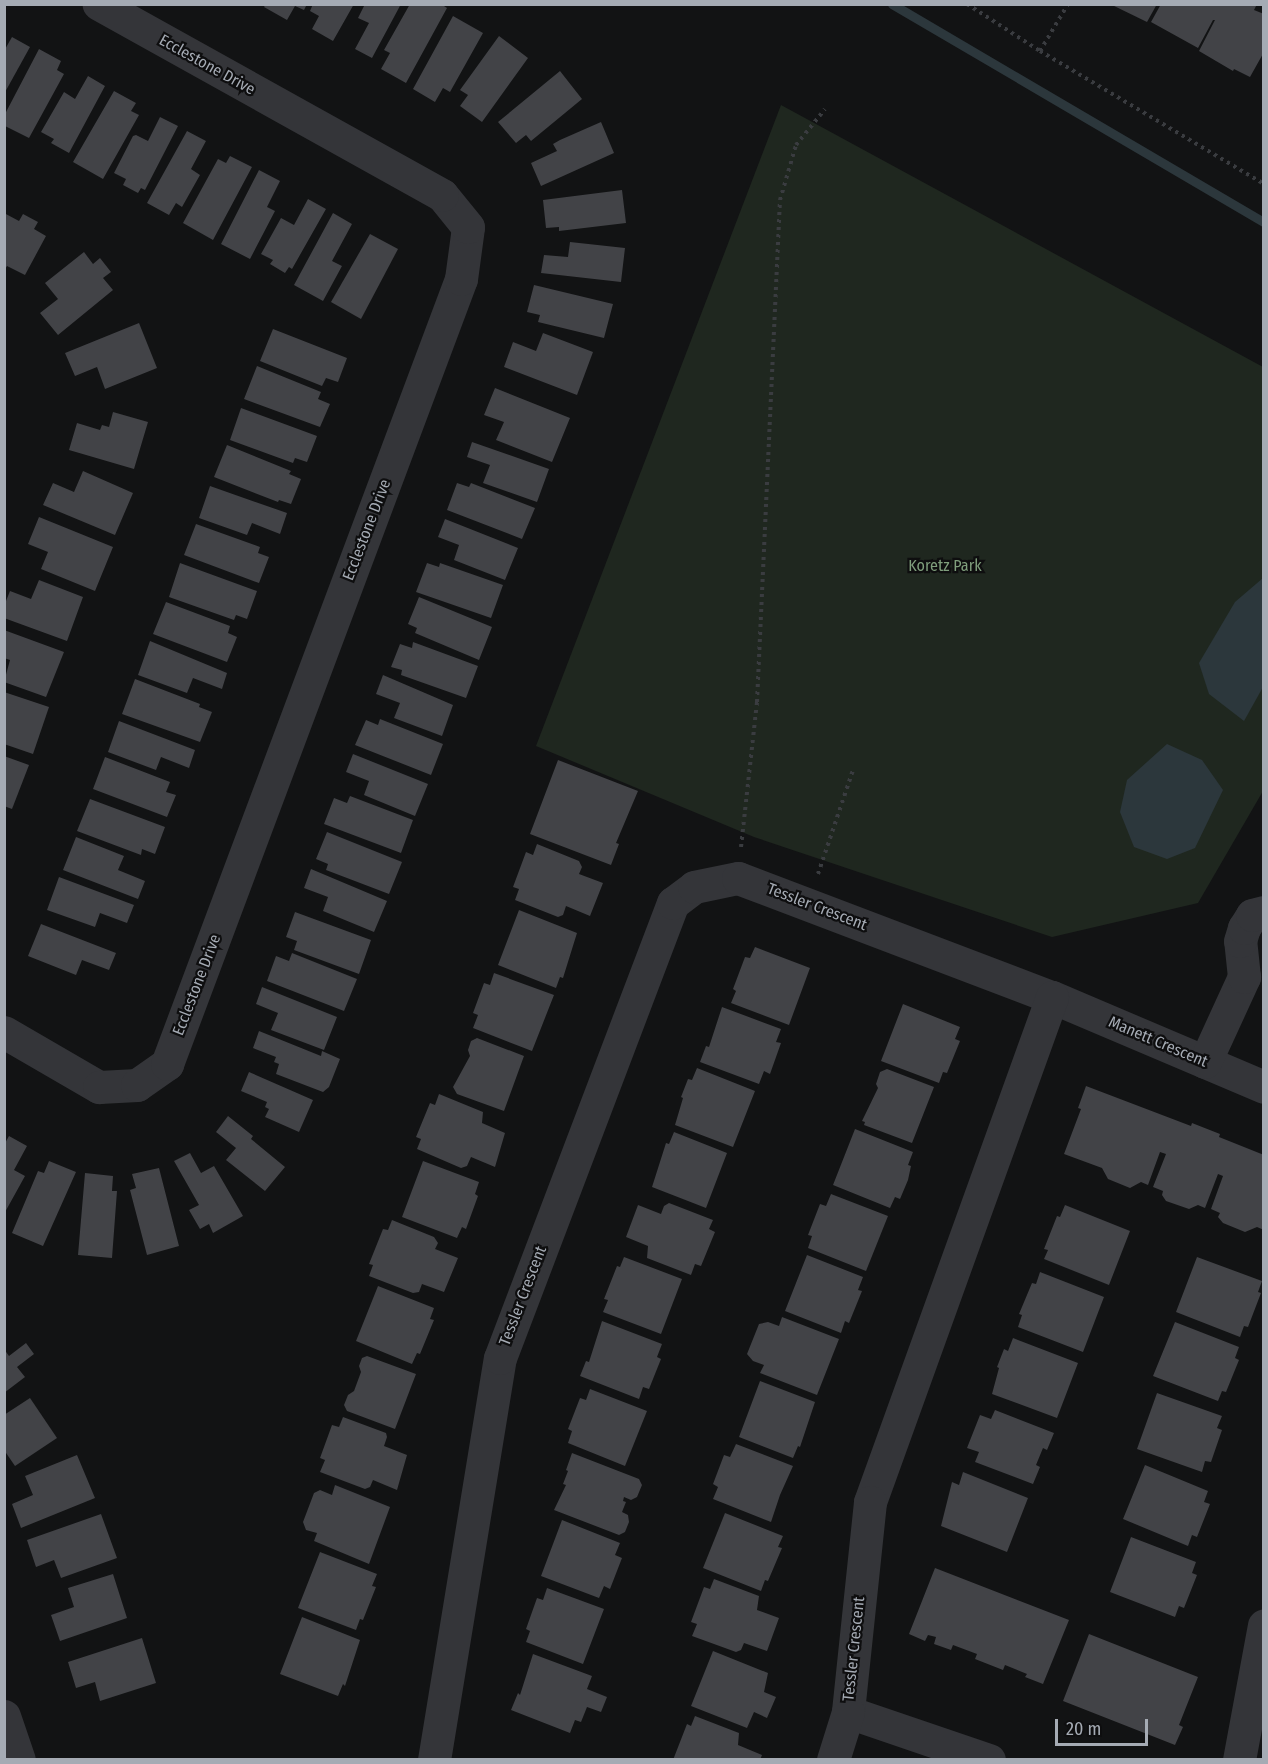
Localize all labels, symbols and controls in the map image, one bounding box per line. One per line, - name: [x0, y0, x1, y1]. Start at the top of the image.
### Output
- street label: Ecclestone Drive: [156, 31, 258, 99]
- street label: Ecclestone Drive: [339, 477, 395, 583]
- park label: Koretz Park: [908, 556, 982, 576]
- street label: Tessler Crescent: [764, 879, 870, 935]
- street label: Ecclestone Drive: [169, 932, 225, 1038]
- street label: Manett Crescent: [1106, 1013, 1210, 1071]
- street label: Tessler Crescent: [495, 1243, 551, 1349]
- street label: Tessler Crescent: [839, 1596, 869, 1702]
- scale bar: [1058, 1707, 1151, 1745]
- text: 20 m: [1066, 1718, 1101, 1740]

